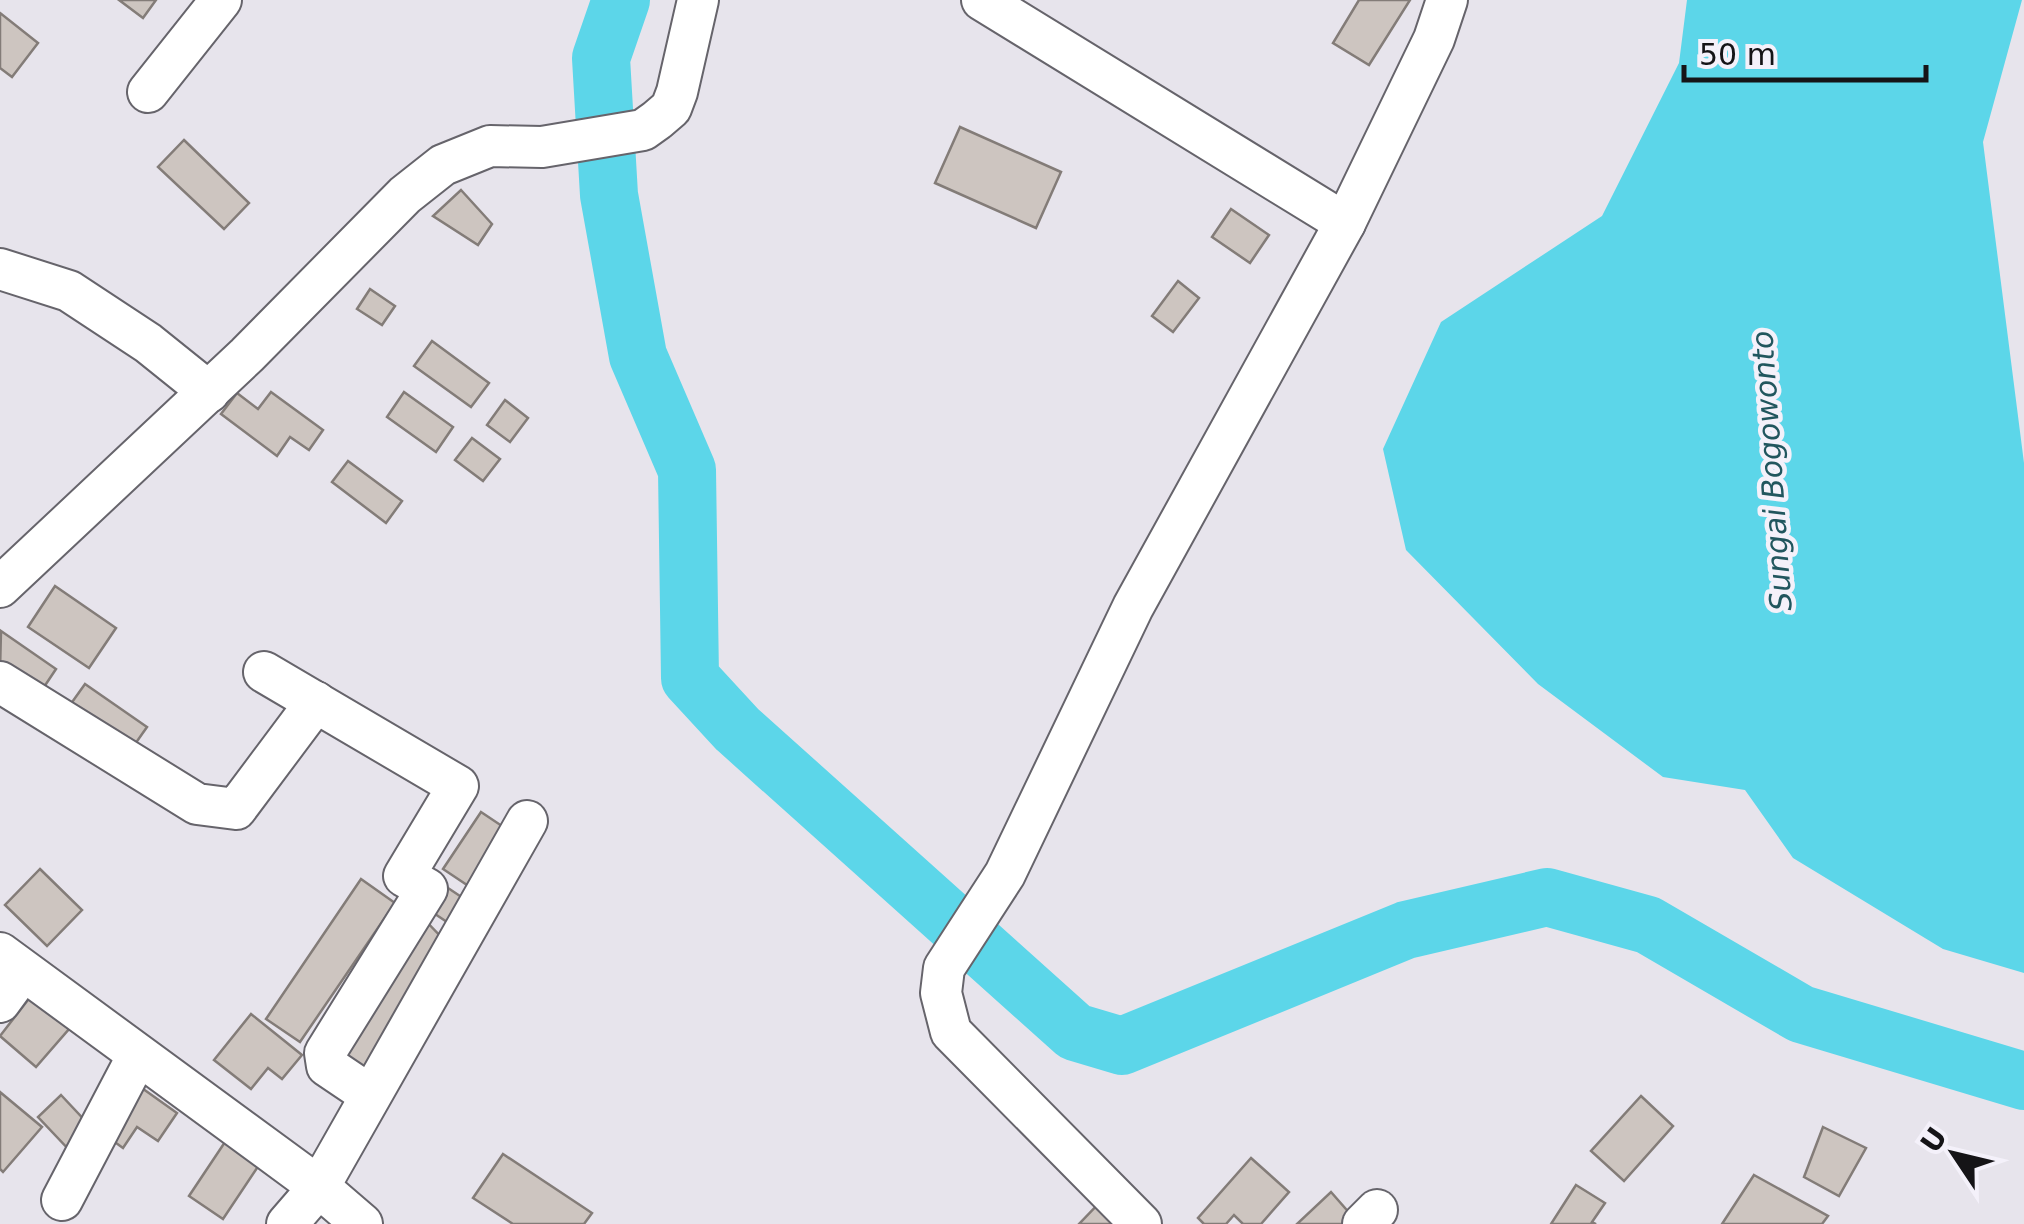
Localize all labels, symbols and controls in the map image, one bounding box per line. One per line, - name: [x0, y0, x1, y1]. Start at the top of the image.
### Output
- scale bar: [1684, 20, 1926, 82]
- text: 50 m: [1699, 37, 1776, 72]
- water label: Sungai Bogowonto: [1744, 330, 1799, 612]
- north arrow: [1904, 1104, 2004, 1204]
- text: U: [1914, 1121, 1954, 1159]

